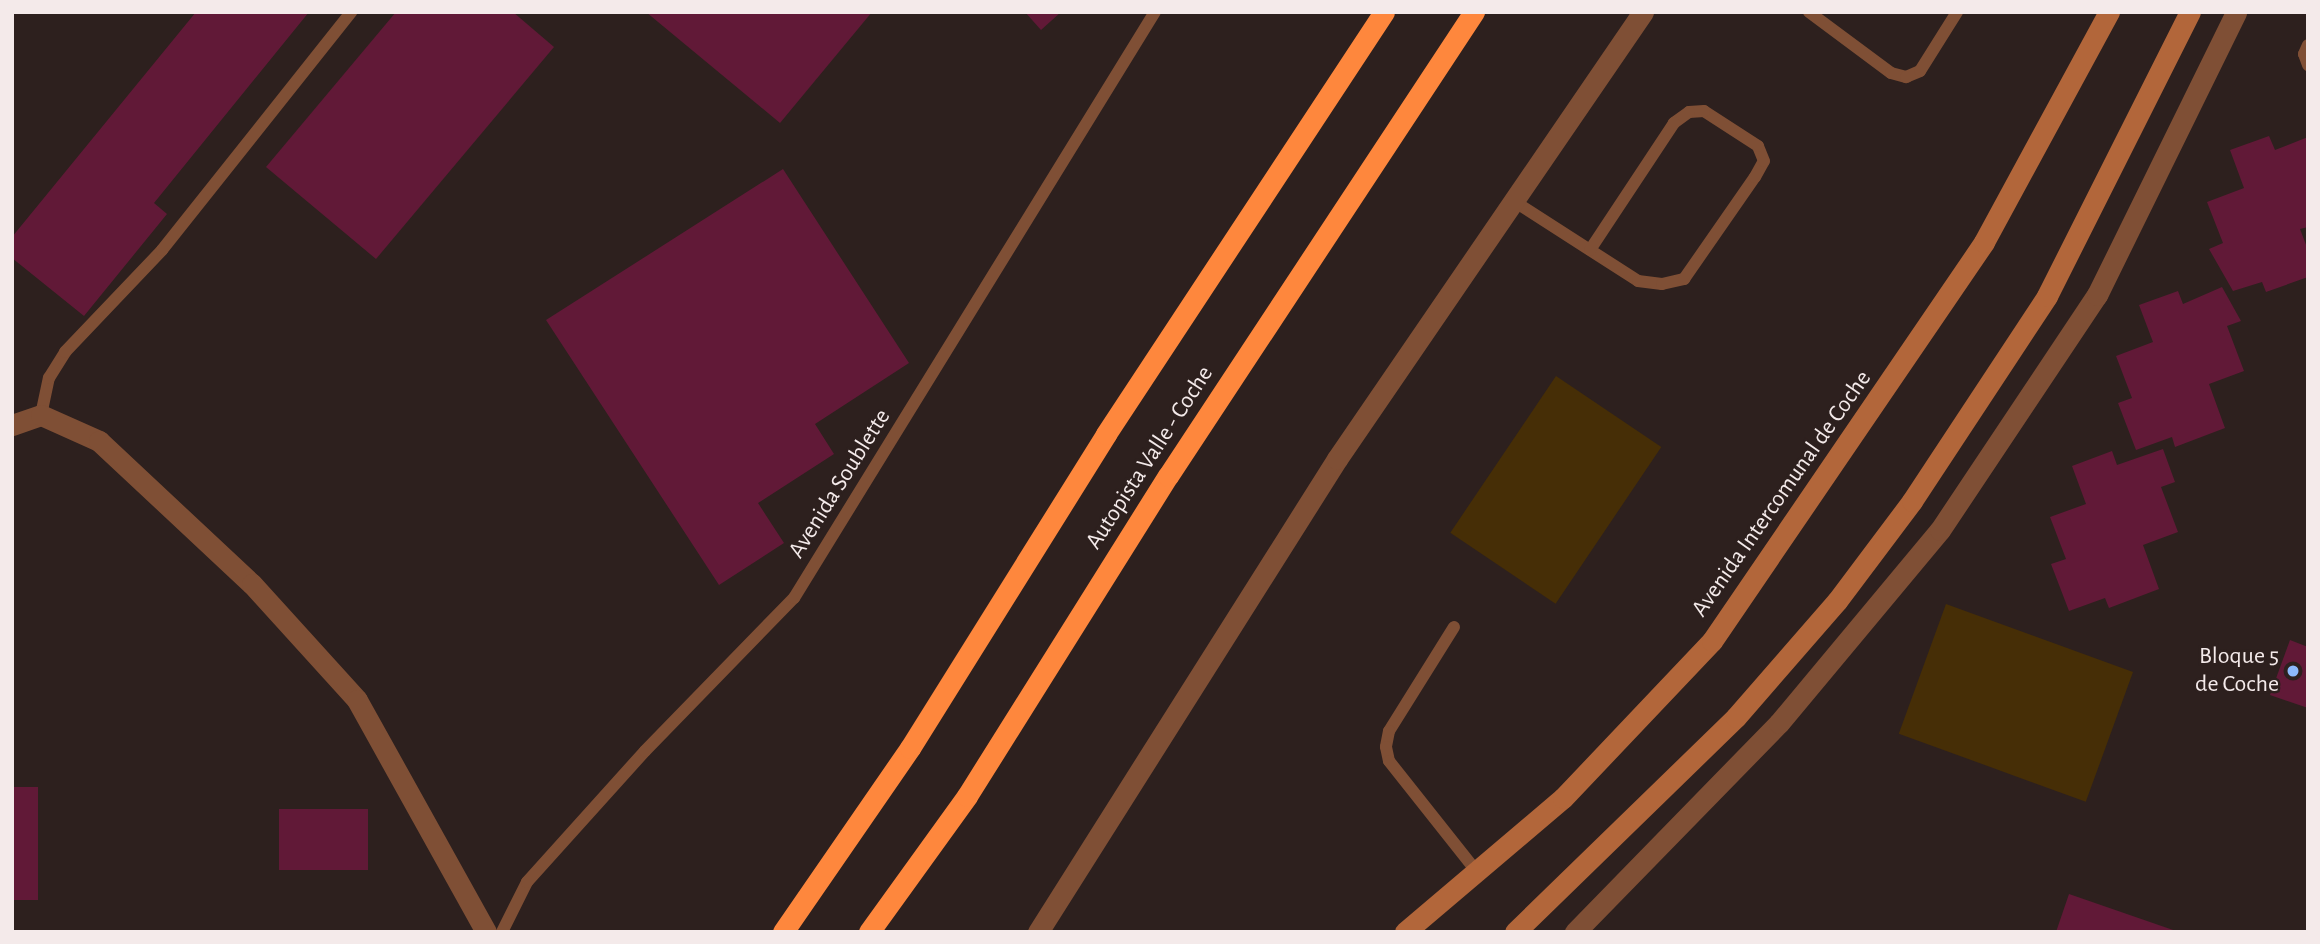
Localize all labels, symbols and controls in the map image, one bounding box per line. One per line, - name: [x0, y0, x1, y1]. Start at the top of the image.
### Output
- street label: Autopista Valle - Coche: [1080, 361, 1220, 555]
- street label: Avenida Intercomunal de Coche: [1686, 365, 1878, 623]
- street label: Avenida Soublette: [783, 404, 897, 564]
- place label: Bloque 5 de Coche: [2195, 643, 2279, 699]
- marker: Bloque 5 de Coche: [2285, 663, 2301, 679]

